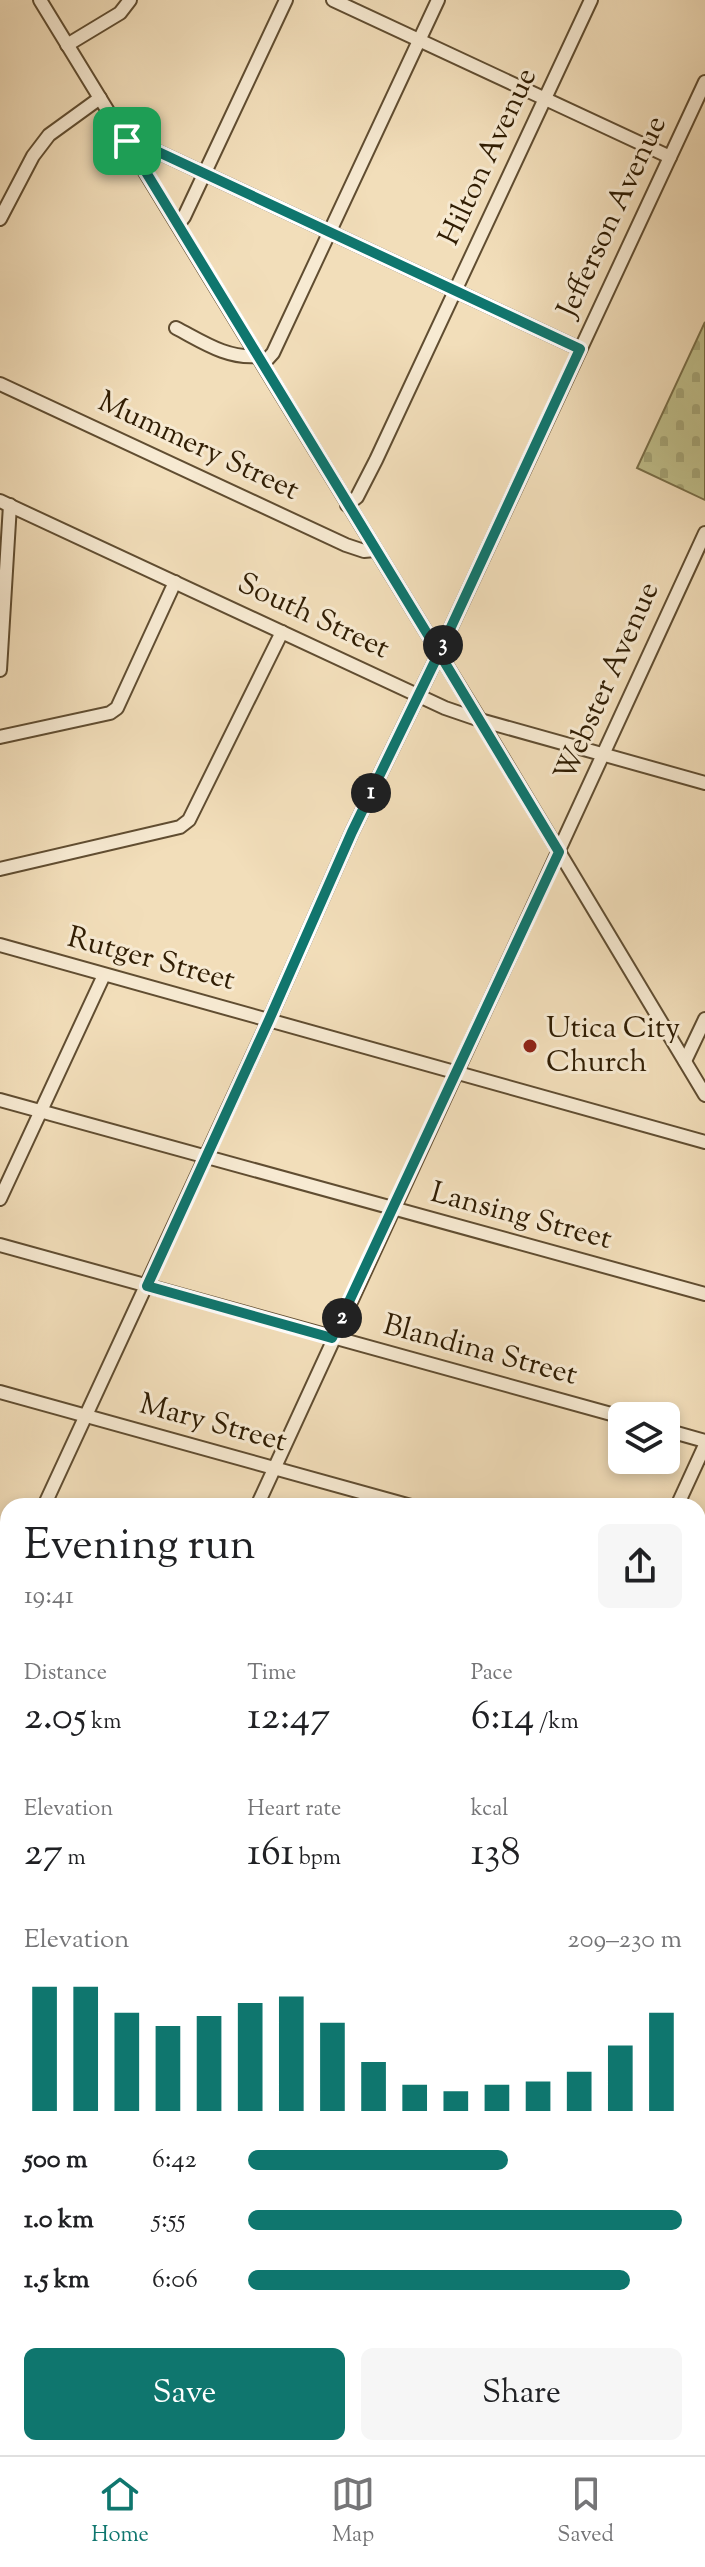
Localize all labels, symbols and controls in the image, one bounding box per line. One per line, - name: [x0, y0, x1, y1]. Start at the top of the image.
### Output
- street label: Hilton Avenue: [429, 61, 549, 253]
- pin: [93, 107, 161, 175]
- street label: Jefferson Avenue: [547, 109, 679, 327]
- icon: arrive: [105, 119, 149, 163]
- street label: Mummery Street: [90, 382, 306, 512]
- street label: South Street: [230, 563, 396, 671]
- street label: Webster Avenue: [545, 575, 671, 789]
- pin: 3: [423, 625, 463, 665]
- text: 3: [439, 629, 447, 661]
- pin: 1: [351, 773, 391, 813]
- text: 1: [367, 777, 375, 809]
- street label: Rutger Street: [62, 917, 240, 1003]
- place label: Utica City Church: [546, 1008, 680, 1085]
- marker: Utica City Church: [521, 1037, 539, 1055]
- street label: Lansing Street: [426, 1172, 616, 1262]
- pin: 2: [322, 1298, 362, 1338]
- text: 2: [337, 1302, 347, 1334]
- street label: Blandina Street: [378, 1304, 582, 1398]
- street label: Mary Street: [134, 1384, 292, 1464]
- map controls: [608, 1402, 680, 1474]
- button: layers: [608, 1402, 680, 1474]
- text: Evening run: [24, 1516, 256, 1579]
- button: share: [598, 1524, 682, 1608]
- text: 19:41: [24, 1578, 74, 1615]
- text: Distance: [24, 1658, 107, 1690]
- text: Time: [247, 1658, 296, 1690]
- text: Pace: [471, 1658, 513, 1690]
- text: 2.05: [24, 1690, 87, 1747]
- text: 12:47: [247, 1690, 330, 1747]
- text: 6:14: [471, 1690, 534, 1747]
- text: km: [87, 1707, 121, 1739]
- text: /km: [534, 1707, 579, 1739]
- text: Elevation: [24, 1794, 113, 1826]
- text: Heart rate: [247, 1794, 341, 1826]
- text: kcal: [471, 1794, 508, 1826]
- text: 27: [24, 1826, 63, 1883]
- text: 161: [247, 1826, 294, 1883]
- text: 138: [471, 1826, 520, 1883]
- text: m: [63, 1843, 86, 1875]
- text: bpm: [294, 1843, 341, 1875]
- text: Elevation: [24, 1922, 129, 1959]
- text: 209–230 m: [567, 1922, 682, 1959]
- text: 500 m: [24, 2142, 87, 2179]
- text: 6:42: [152, 2142, 197, 2179]
- text: 1.0 km: [24, 2202, 94, 2239]
- text: 5:55: [152, 2202, 186, 2239]
- text: 1.5 km: [24, 2262, 90, 2299]
- text: 6:06: [152, 2262, 198, 2299]
- button: Save: [24, 2348, 345, 2440]
- button: Share: [361, 2348, 682, 2440]
- tab: Home: [91, 2472, 149, 2552]
- tab: Map: [331, 2472, 375, 2552]
- tab: Saved: [557, 2472, 614, 2552]

